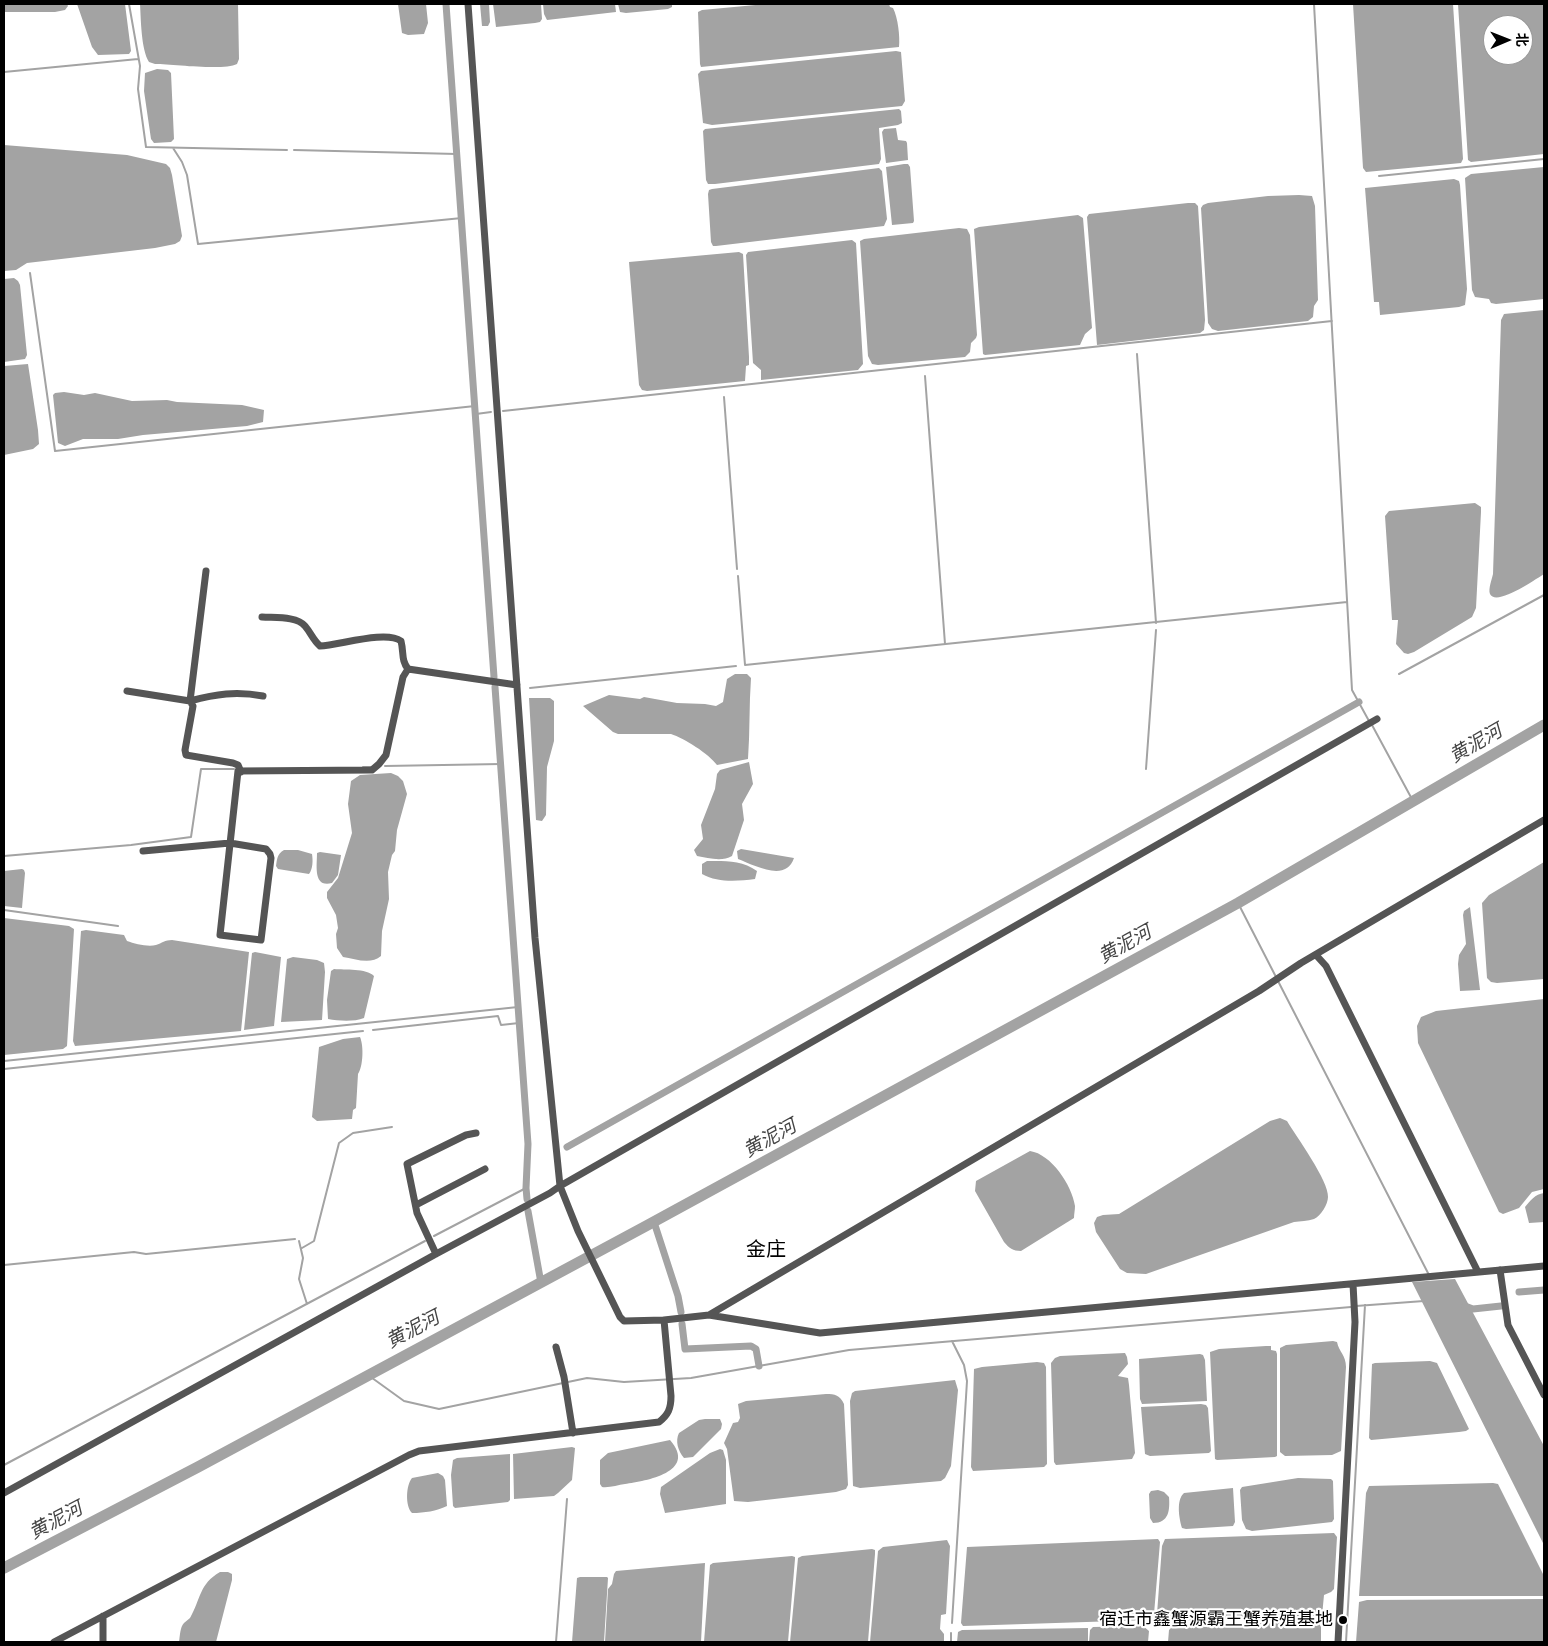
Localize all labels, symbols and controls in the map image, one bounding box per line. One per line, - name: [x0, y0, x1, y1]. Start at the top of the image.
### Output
- north arrow: [1483, 15, 1533, 65]
- text: 北: [1513, 33, 1532, 47]
- water label: 黄泥河: [1446, 720, 1506, 768]
- water label: 黄泥河: [1095, 921, 1155, 969]
- water label: 黄泥河: [740, 1115, 800, 1163]
- district label: 金庄: [746, 1238, 786, 1262]
- water label: 黄泥河: [382, 1307, 444, 1353]
- water label: 黄泥河: [25, 1498, 87, 1544]
- place label: 宿迁市鑫蟹源霸王蟹养殖基地: [1099, 1609, 1333, 1631]
- marker: 宿迁市鑫蟹源霸王蟹养殖基地: [1337, 1614, 1349, 1626]

